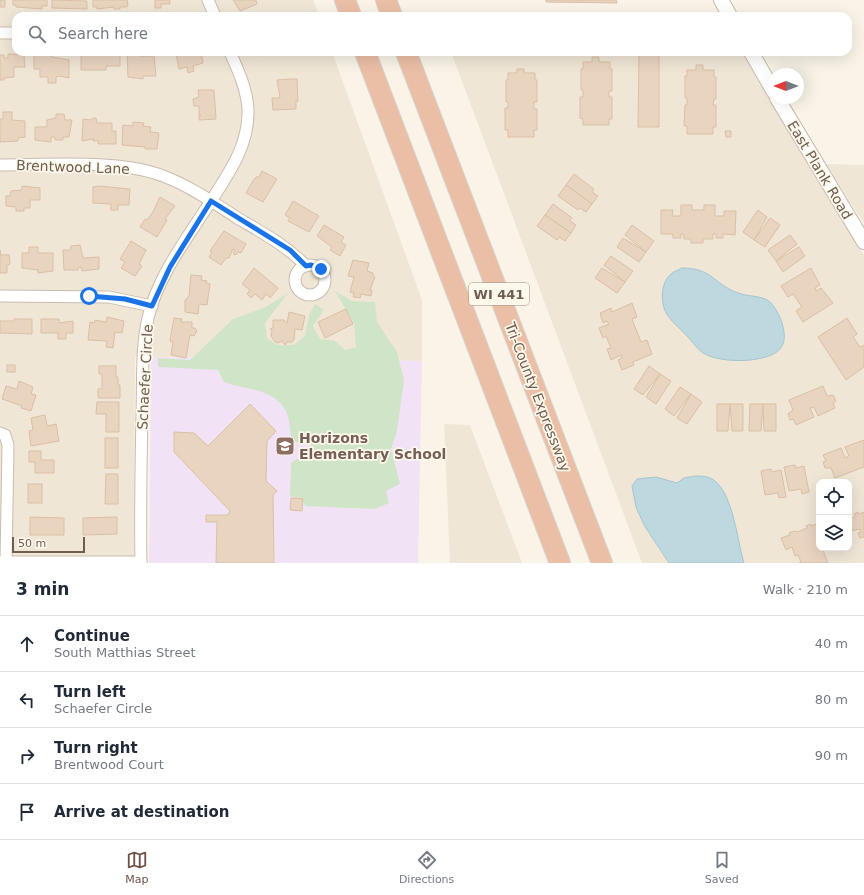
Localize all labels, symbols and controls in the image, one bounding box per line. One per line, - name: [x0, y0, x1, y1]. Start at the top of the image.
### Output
- search box: [12, 12, 852, 56]
- icon: search: [26, 23, 48, 45]
- text: Search here: [58, 25, 148, 43]
- north arrow: [768, 68, 804, 104]
- street label: East Plank Road: [784, 118, 856, 222]
- street label: Brentwood Lane: [16, 157, 130, 177]
- route end: [312, 260, 330, 278]
- road number: WI 441: [469, 283, 529, 305]
- route start: [80, 287, 98, 305]
- street label: Tri-County Expressway: [502, 319, 574, 474]
- street label: Schaefer Circle: [134, 324, 156, 430]
- place label: Horizons Elementary School: [299, 430, 446, 462]
- school or university icon: Horizons Elementary School: [274, 435, 296, 457]
- map controls: [816, 479, 852, 551]
- button: locate: [816, 479, 852, 515]
- button: layers: [816, 515, 852, 551]
- scale bar: [12, 535, 85, 554]
- text: 50 m: [18, 537, 46, 550]
- text: 3 min: [16, 579, 69, 599]
- text: Walk · 210 m: [763, 582, 848, 597]
- text: Continue: [54, 627, 130, 645]
- icon: ahead: [16, 633, 38, 655]
- text: 40 m: [815, 636, 848, 651]
- text: South Matthias Street: [54, 645, 196, 660]
- text: Turn left: [54, 683, 126, 701]
- icon: left: [16, 689, 38, 711]
- text: 80 m: [815, 692, 848, 707]
- text: Schaefer Circle: [54, 701, 152, 716]
- text: Turn right: [54, 739, 138, 757]
- icon: right: [16, 745, 38, 767]
- text: 90 m: [815, 748, 848, 763]
- text: Brentwood Court: [54, 757, 164, 772]
- icon: arrive: [16, 801, 38, 823]
- text: Arrive at destination: [54, 803, 229, 821]
- tab: Map: [125, 849, 148, 886]
- tab: Directions: [399, 849, 454, 886]
- tab: Saved: [705, 849, 739, 886]

